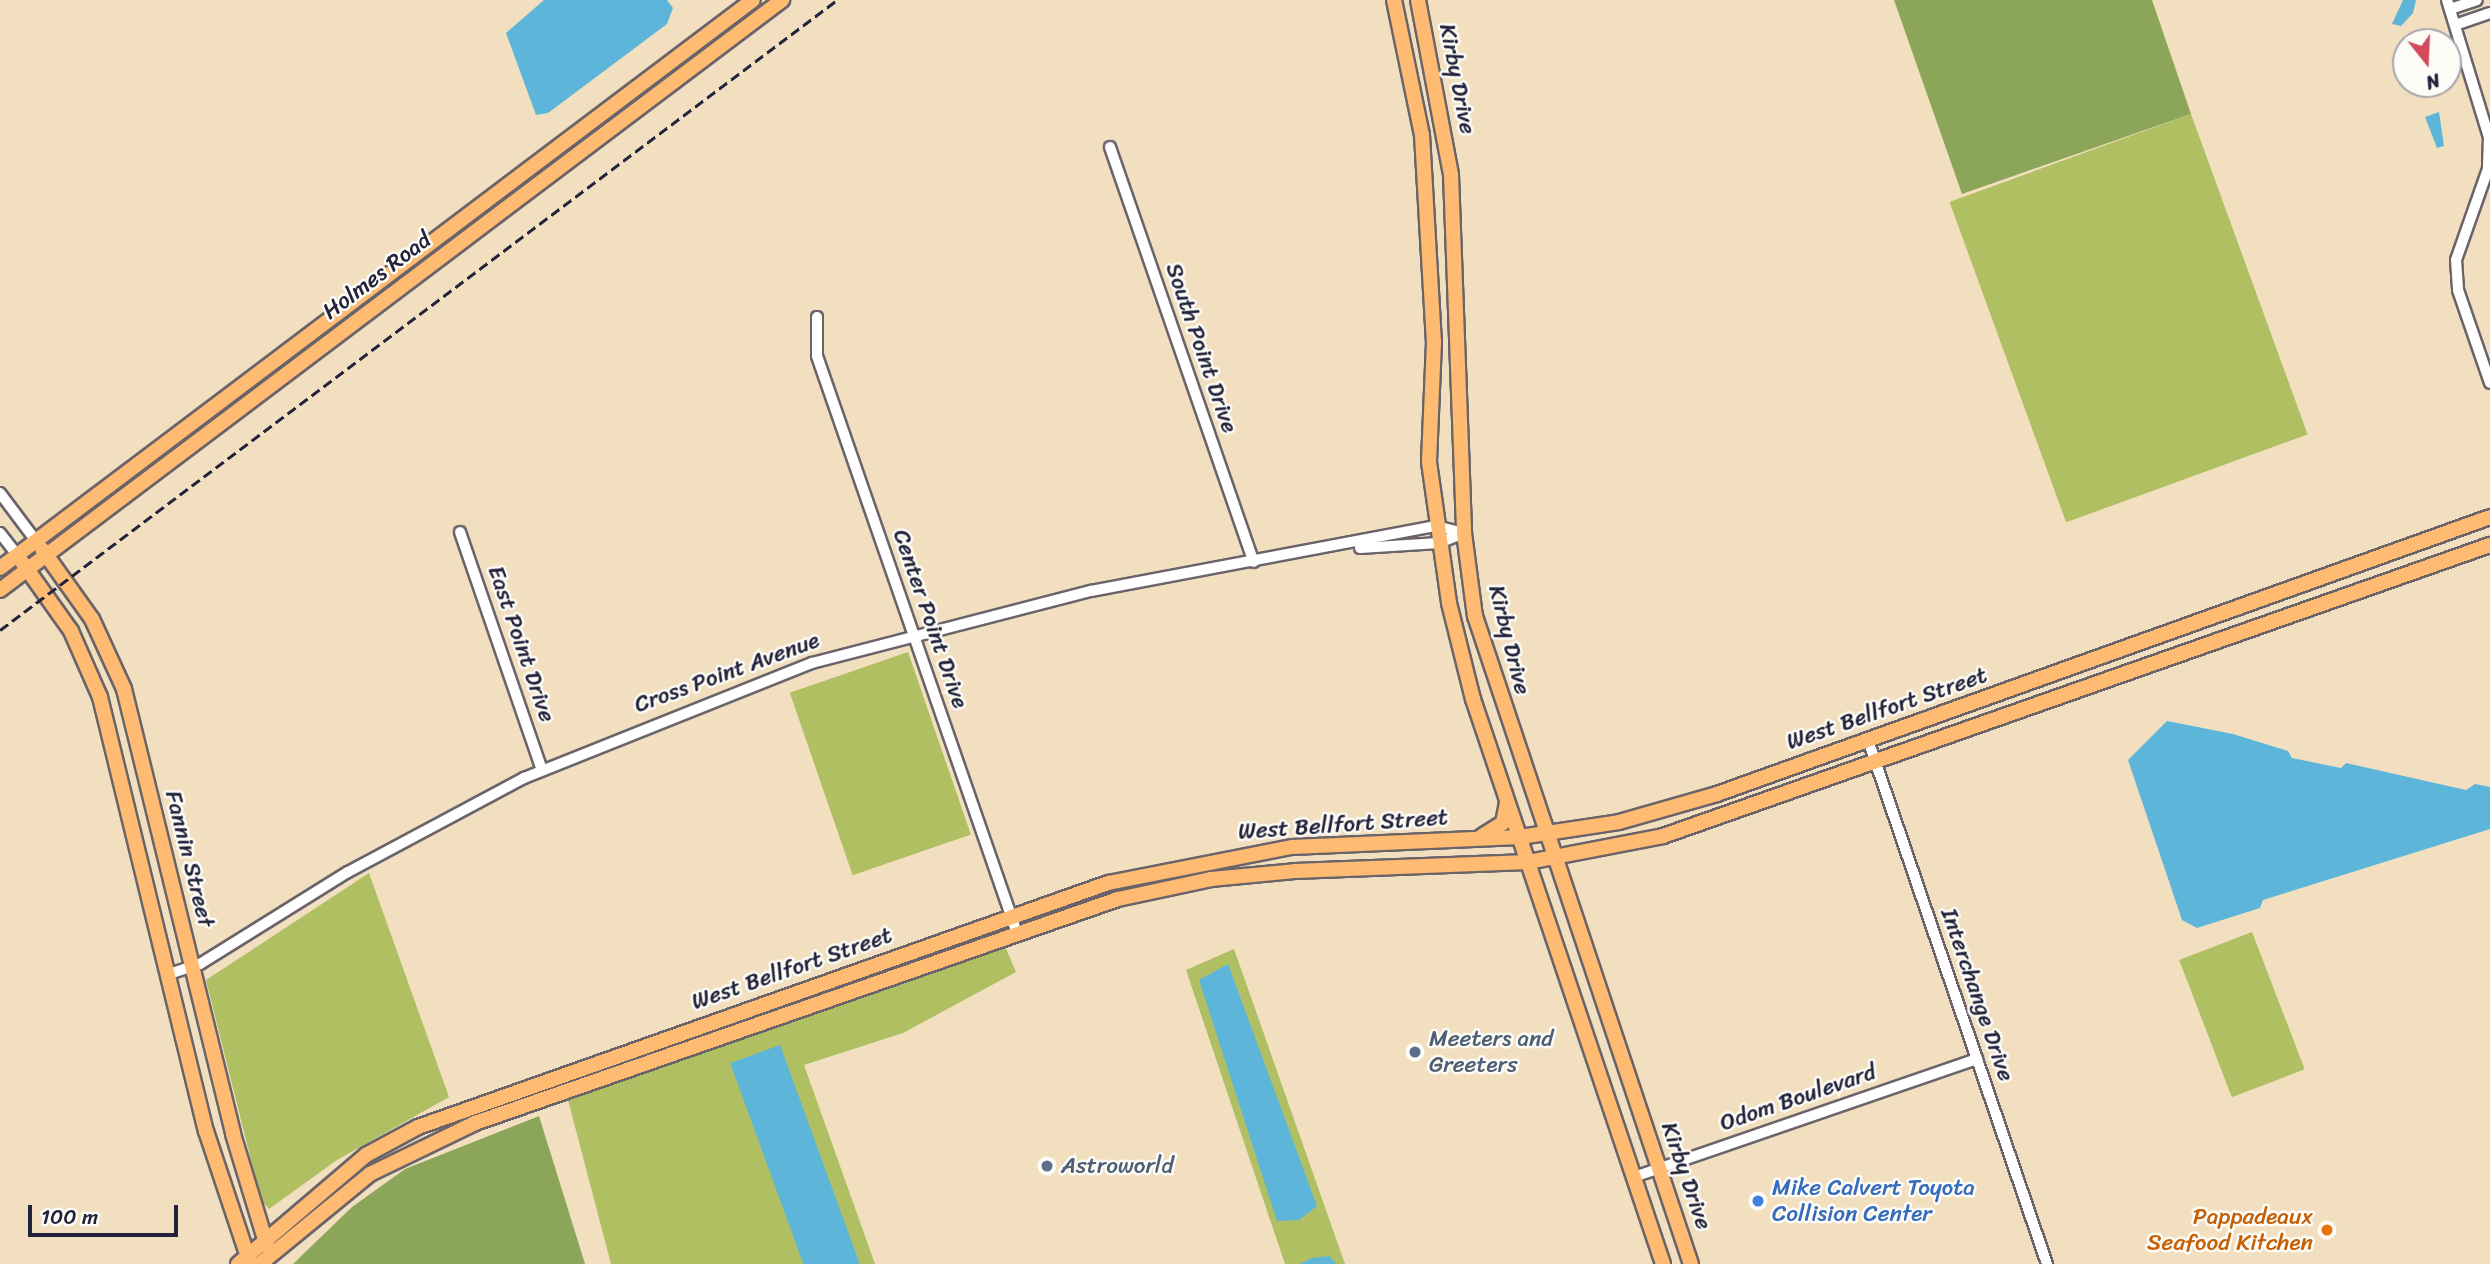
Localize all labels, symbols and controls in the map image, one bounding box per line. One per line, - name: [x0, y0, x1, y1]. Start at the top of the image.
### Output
- street label: Kirby Drive: [1433, 21, 1481, 137]
- north arrow: [2392, 28, 2462, 98]
- text: N: [2422, 64, 2444, 99]
- street label: Holmes Road: [317, 226, 437, 326]
- street label: South Point Drive: [1159, 259, 1243, 437]
- street label: Center Point Drive: [886, 525, 974, 713]
- street label: East Point Drive: [481, 562, 561, 726]
- street label: Kirby Drive: [1482, 582, 1536, 698]
- street label: Cross Point Avenue: [631, 627, 823, 719]
- street label: West Bellfort Street: [1783, 662, 1991, 756]
- street label: Fannin Street: [159, 787, 219, 931]
- street label: West Bellfort Street: [1238, 804, 1448, 846]
- street label: Interchange Drive: [1934, 905, 2020, 1085]
- street label: West Bellfort Street: [688, 922, 896, 1016]
- place label: Meeters and Greeters: [1429, 1025, 1553, 1079]
- marker: Meeters and Greeters: [1407, 1044, 1423, 1060]
- street label: Odom Boulevard: [1717, 1059, 1879, 1137]
- street label: Kirby Drive: [1655, 1119, 1717, 1233]
- place label: Astroworld: [1061, 1152, 1174, 1180]
- marker: Astroworld: [1039, 1158, 1055, 1174]
- place label: Mike Calvert Toyota Collision Center: [1772, 1174, 1975, 1228]
- scale bar: [32, 1190, 182, 1234]
- marker: Mike Calvert Toyota Collision Center: [1750, 1193, 1766, 1209]
- text: 100 m: [41, 1198, 98, 1236]
- place label: Pappadeaux Seafood Kitchen: [2146, 1203, 2313, 1257]
- marker: Pappadeaux Seafood Kitchen: [2319, 1222, 2335, 1238]

